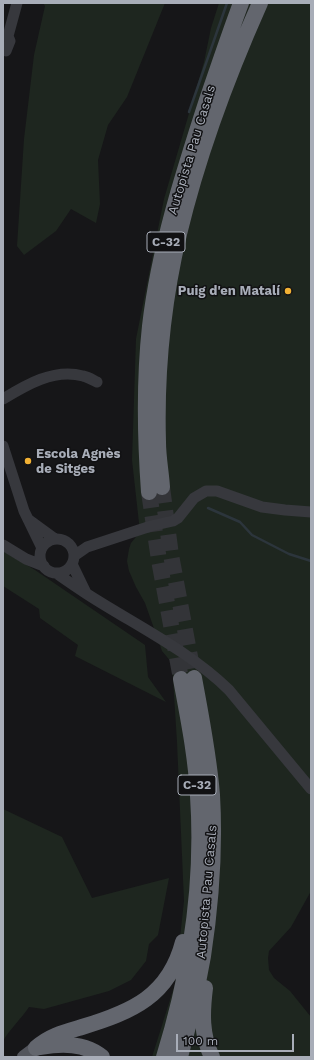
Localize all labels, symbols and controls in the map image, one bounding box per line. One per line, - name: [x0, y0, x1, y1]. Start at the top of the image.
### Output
- street label: Autopista Pau Casals: [165, 83, 219, 217]
- road number: C-32: [147, 232, 185, 252]
- place label: Puig d'en Matalí: [178, 283, 280, 299]
- marker: Puig d'en Matalí: [283, 286, 293, 296]
- place label: Escola Agnès de Sitges: [36, 446, 120, 477]
- marker: Escola Agnès de Sitges: [23, 456, 33, 466]
- road number: C-32: [178, 775, 216, 795]
- street label: Autopista Pau Casals: [193, 824, 221, 960]
- scale bar: [178, 1026, 296, 1052]
- text: 100 m: [183, 1034, 218, 1048]

